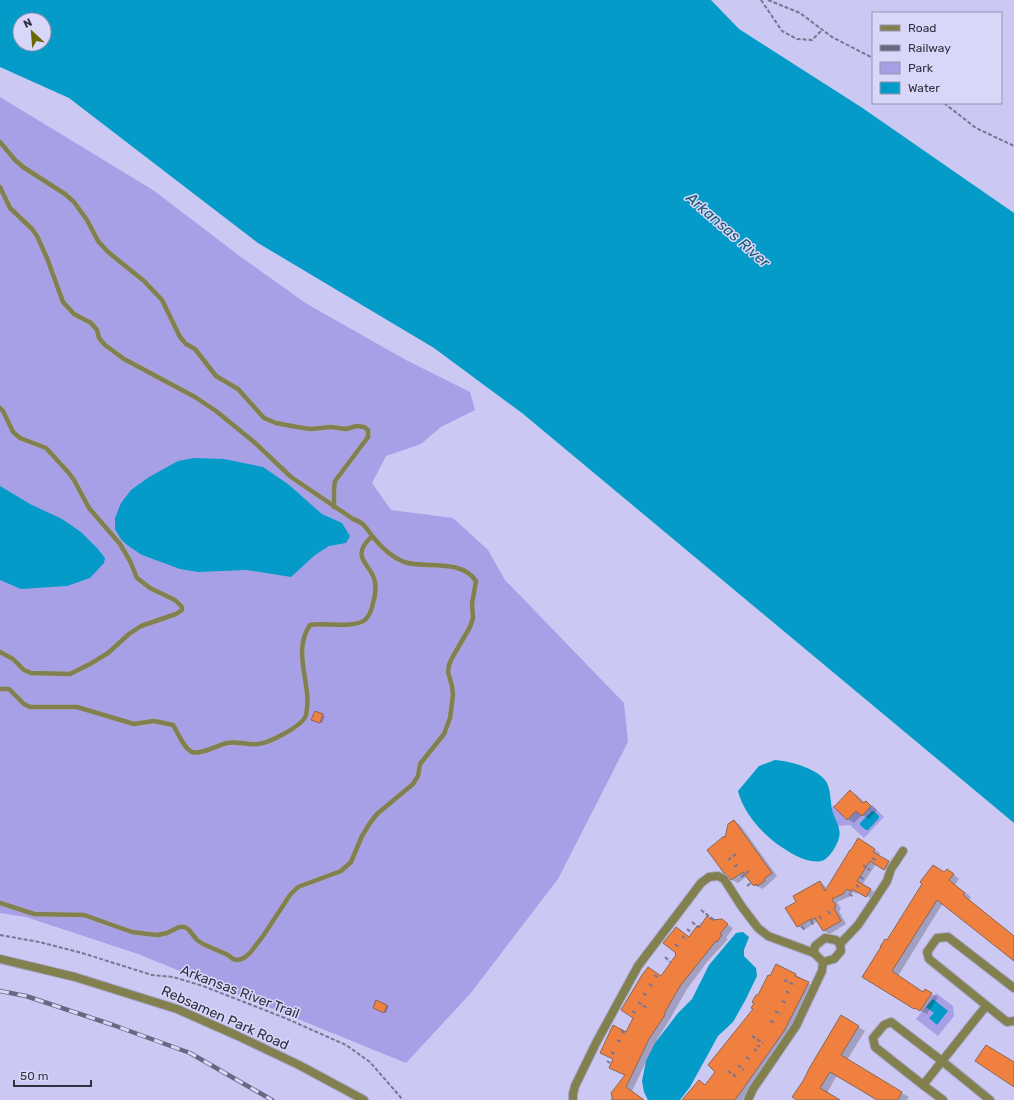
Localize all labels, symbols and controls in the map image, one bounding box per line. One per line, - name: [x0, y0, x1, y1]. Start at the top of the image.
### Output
- north arrow: [12, 12, 52, 52]
- legend: [872, 12, 1002, 104]
- text: N: [21, 16, 34, 31]
- text: Road: [908, 21, 936, 35]
- text: Railway: [908, 41, 951, 55]
- text: Park: [908, 61, 934, 75]
- text: Water: [908, 81, 940, 95]
- water label: Arkansas River: [682, 188, 774, 272]
- street label: Arkansas River Trail: [178, 961, 302, 1023]
- street label: Rebsamen Park Road: [159, 982, 291, 1054]
- scale bar: [14, 1062, 91, 1088]
- text: 50 m: [20, 1069, 48, 1083]

